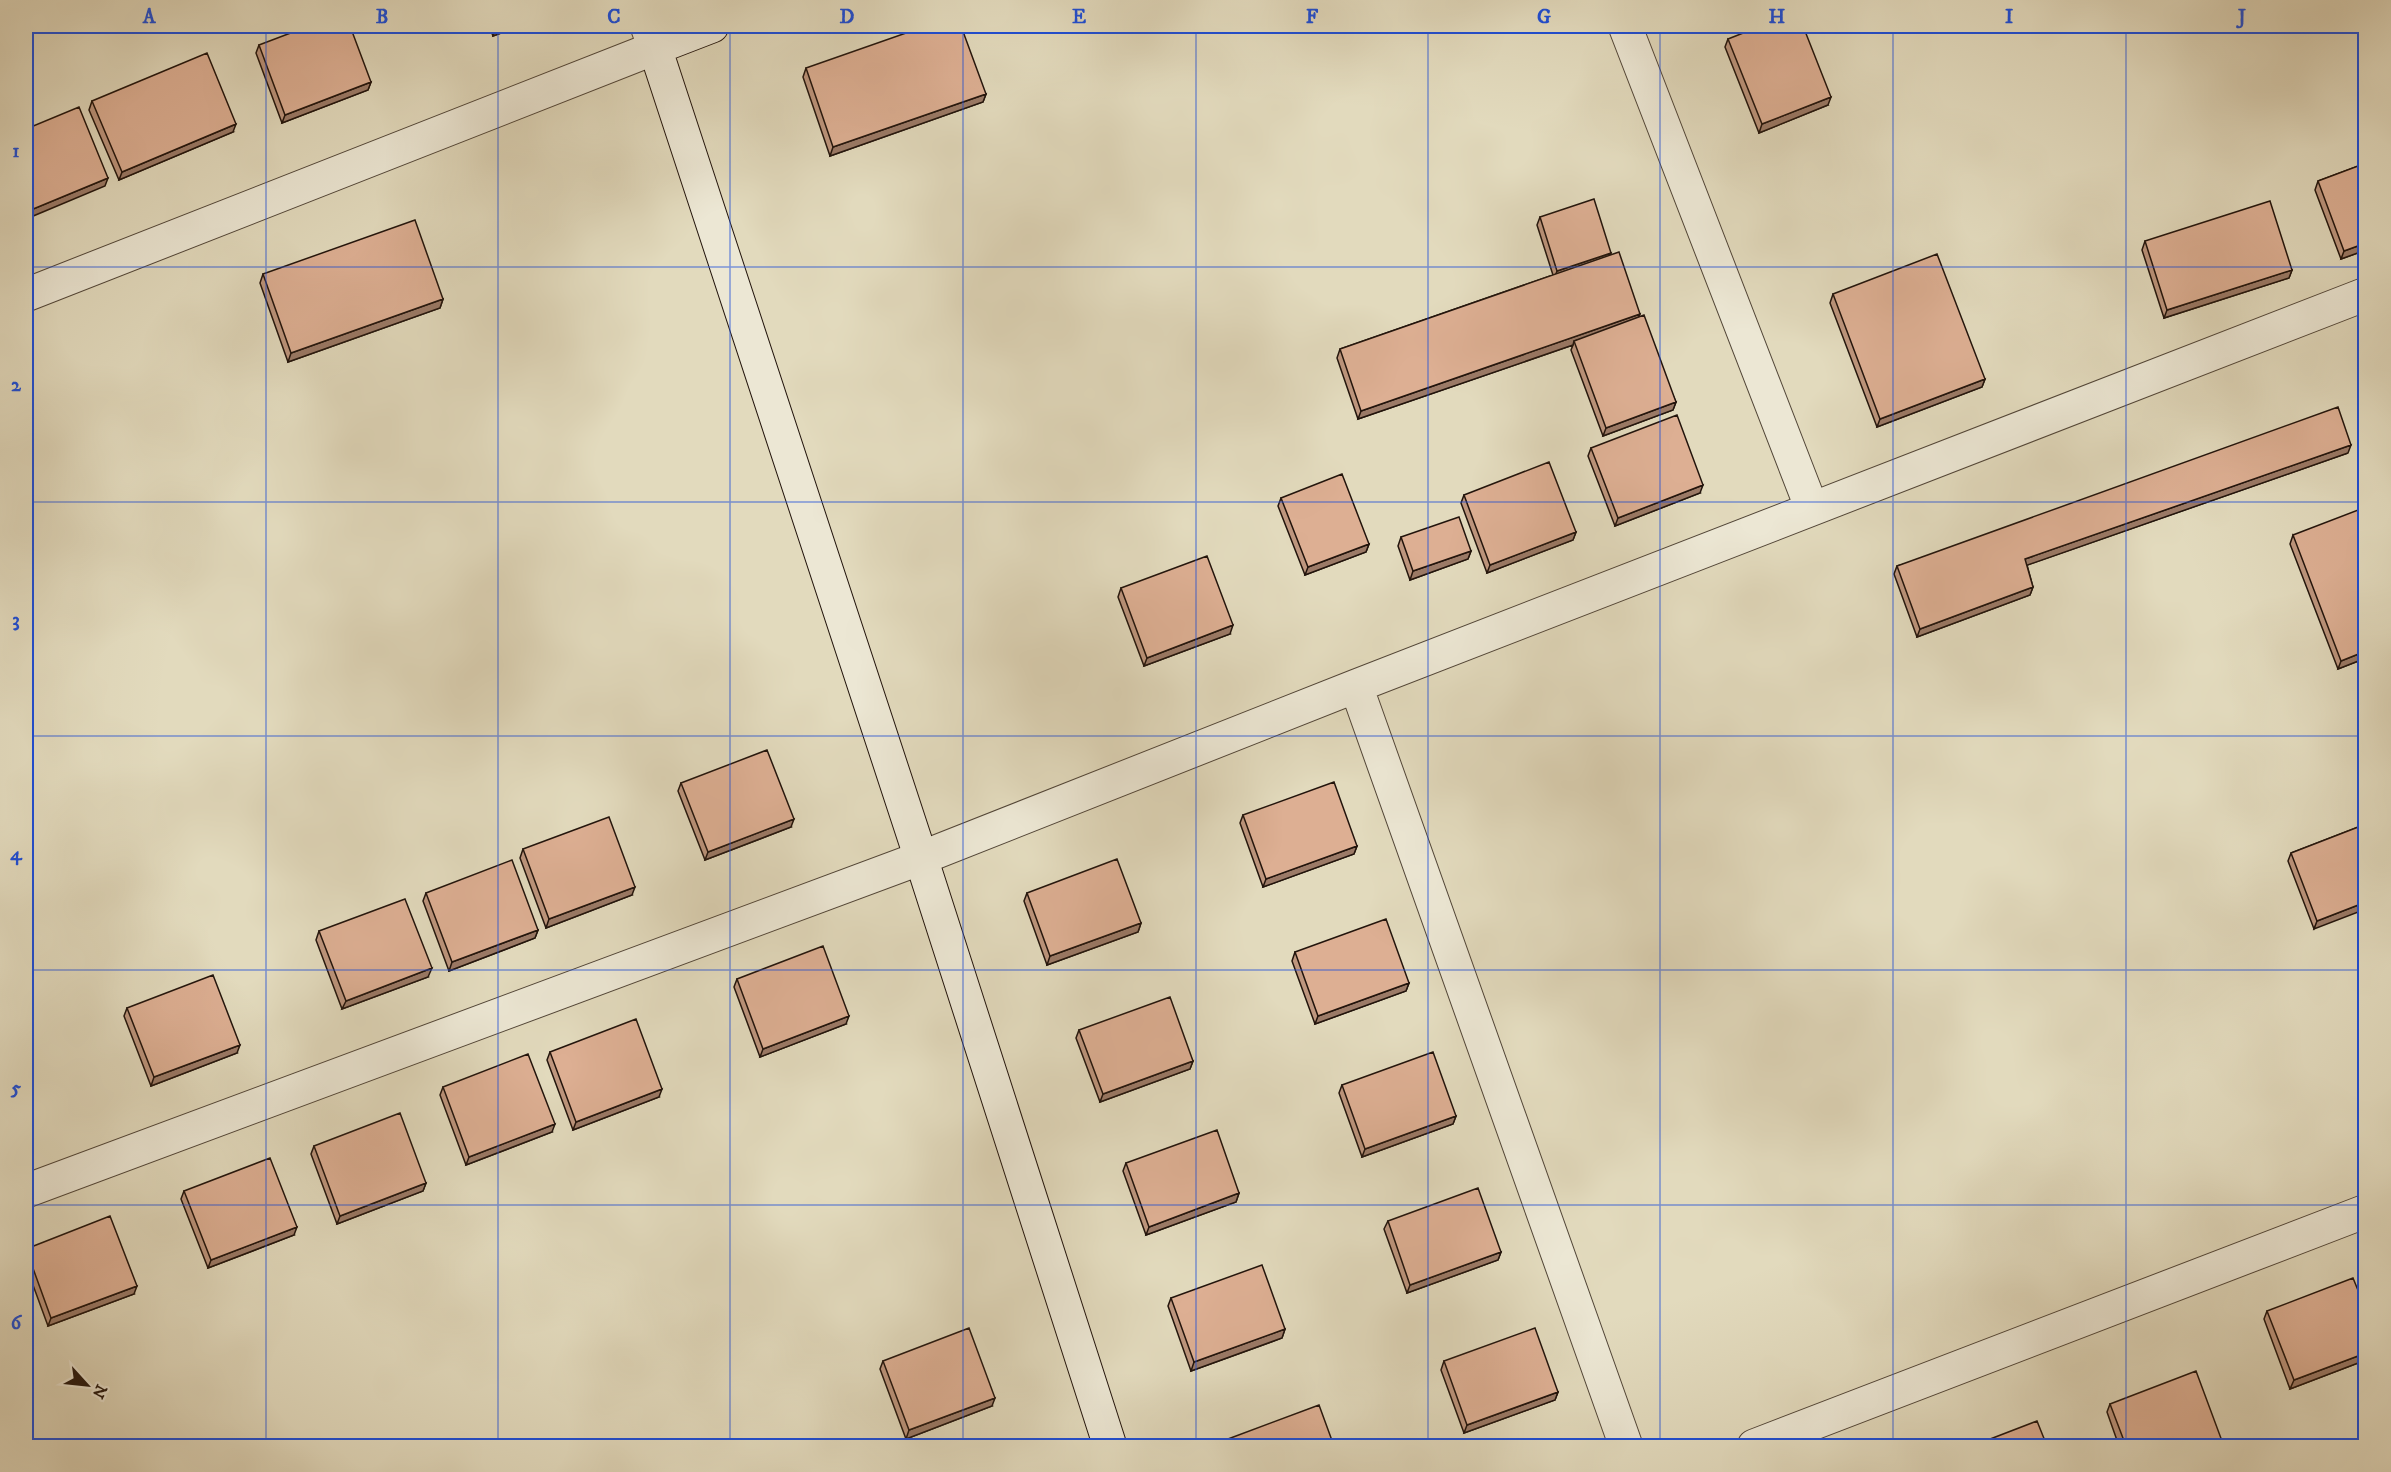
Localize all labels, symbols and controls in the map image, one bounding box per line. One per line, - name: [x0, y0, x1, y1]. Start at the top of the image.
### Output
- text: A: [142, 5, 157, 30]
- text: B: [376, 5, 388, 30]
- text: C: [607, 5, 621, 30]
- text: D: [840, 5, 855, 30]
- text: E: [1072, 5, 1086, 30]
- text: F: [1306, 5, 1319, 30]
- text: G: [1537, 5, 1551, 30]
- text: H: [1769, 5, 1786, 30]
- text: I: [2005, 5, 2013, 30]
- text: J: [2236, 5, 2246, 30]
- text: 1: [12, 139, 20, 164]
- text: 2: [11, 373, 22, 398]
- text: 3: [12, 608, 20, 633]
- text: 4: [10, 842, 23, 867]
- text: 5: [10, 1076, 21, 1101]
- text: 6: [11, 1311, 23, 1336]
- north arrow: [57, 1355, 117, 1415]
- text: N: [88, 1381, 111, 1402]

